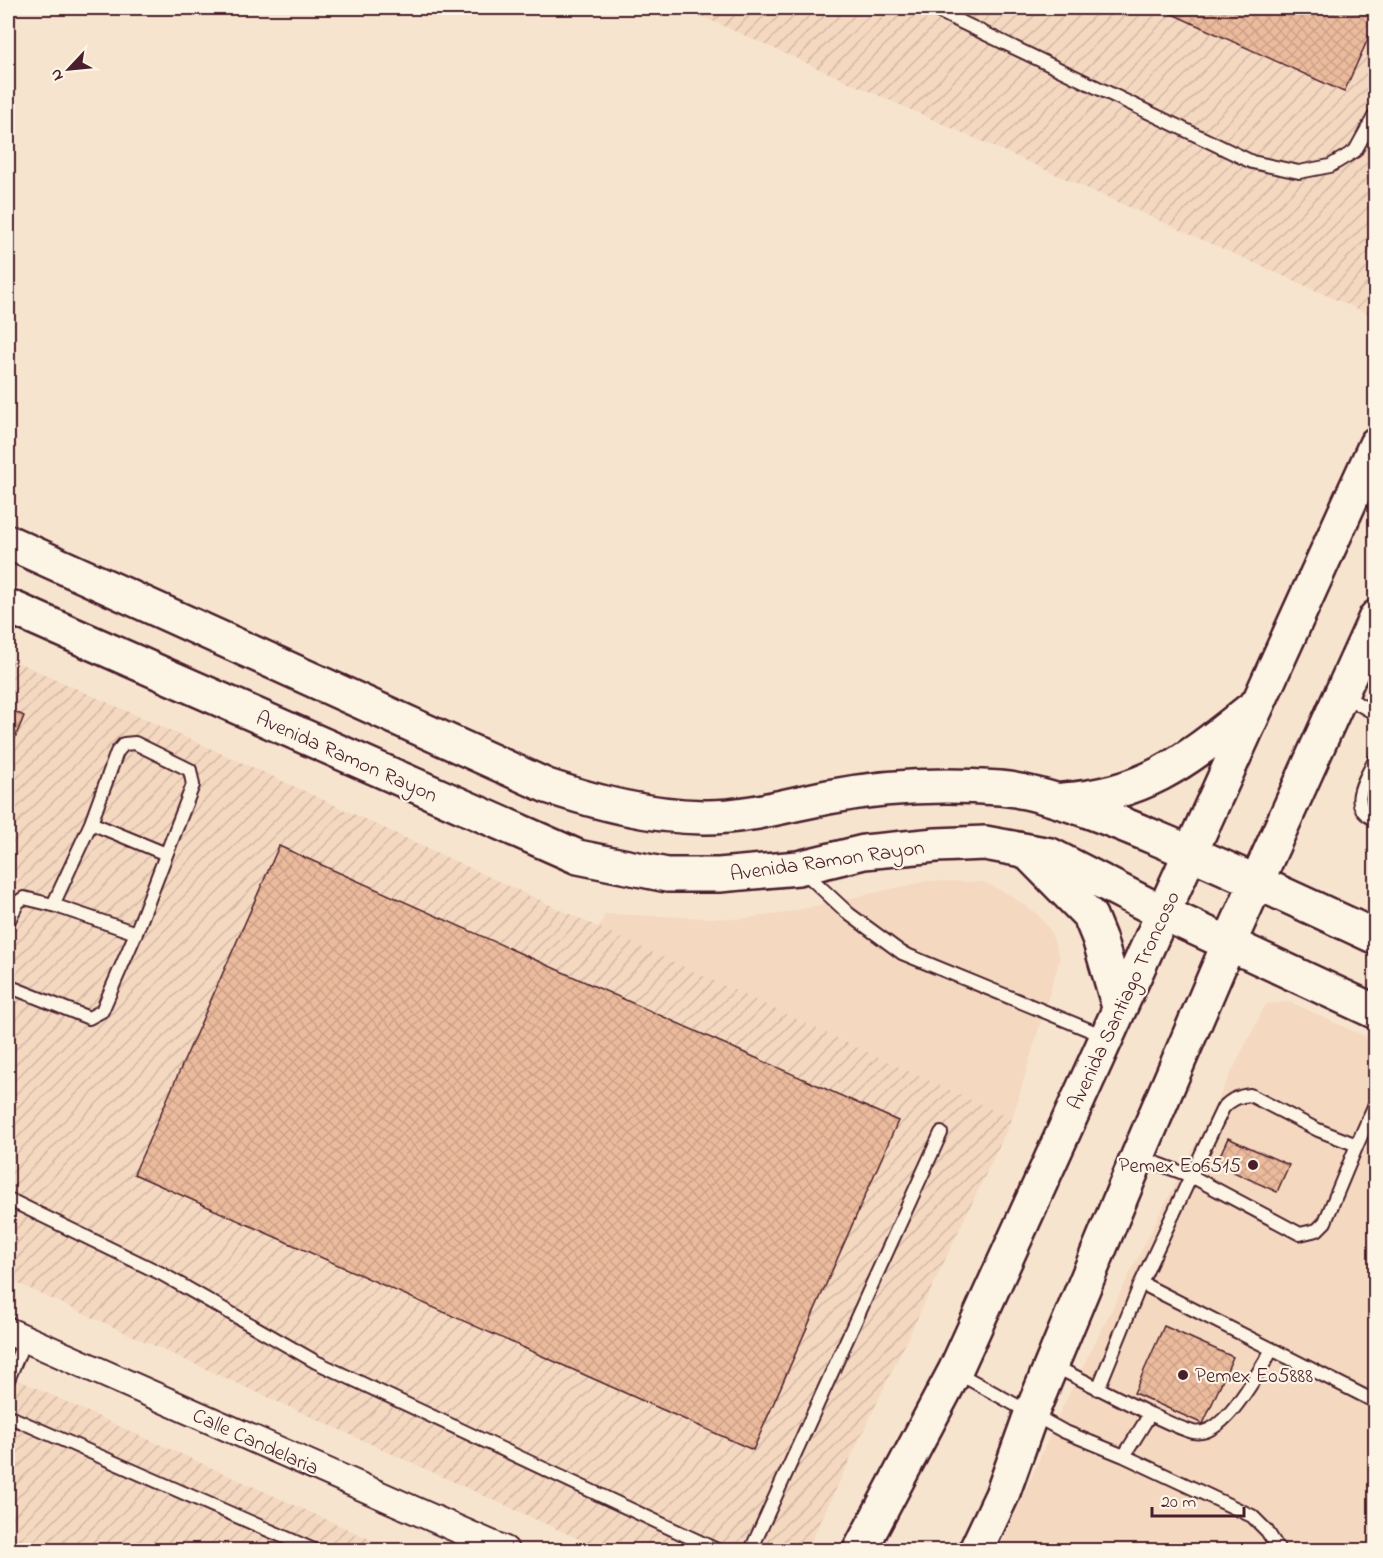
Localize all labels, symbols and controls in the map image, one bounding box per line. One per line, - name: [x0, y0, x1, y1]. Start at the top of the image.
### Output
- north arrow: [39, 39, 99, 99]
- text: N: [44, 64, 70, 85]
- street label: Avenida Ramon Rayon: [250, 704, 442, 813]
- street label: Avenida Ramon Rayon: [728, 833, 927, 892]
- street label: Avenida Santiago Troncoso: [1061, 886, 1191, 1116]
- place label: Pemex E06515: [1119, 1152, 1241, 1182]
- marker: Pemex E06515: [1246, 1158, 1260, 1172]
- place label: Pemex E05888: [1195, 1362, 1313, 1392]
- marker: Pemex E05888: [1176, 1368, 1190, 1382]
- street label: Calle Candelaria: [187, 1402, 323, 1484]
- scale bar: [1152, 1480, 1244, 1518]
- text: 20 m: [1161, 1490, 1196, 1516]

